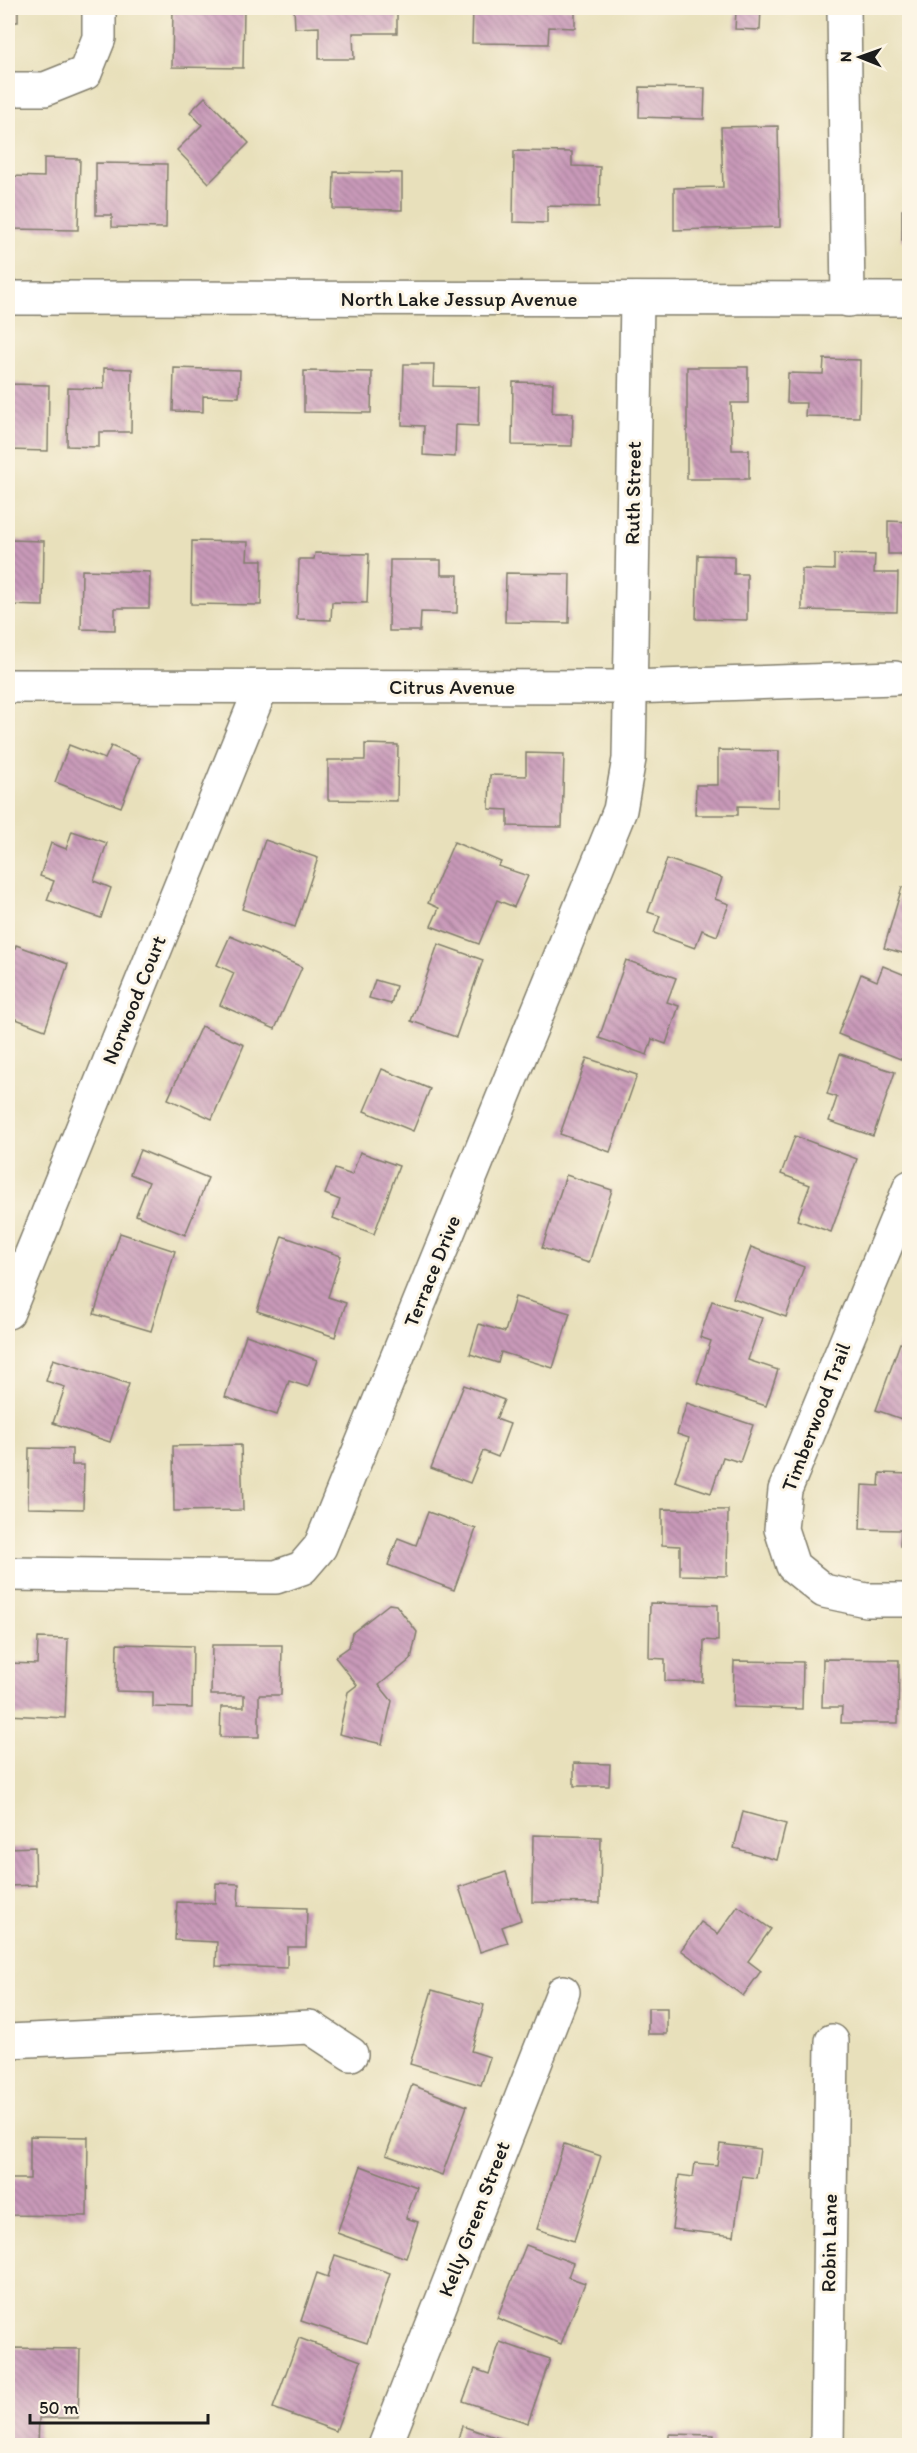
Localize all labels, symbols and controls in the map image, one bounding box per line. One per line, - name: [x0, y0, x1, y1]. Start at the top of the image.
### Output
- north arrow: [830, 27, 890, 87]
- text: N: [836, 51, 855, 62]
- street label: North Lake Jessup Avenue: [341, 286, 577, 311]
- street label: Ruth Street: [619, 441, 646, 545]
- street label: Citrus Avenue: [389, 674, 515, 699]
- street label: Norwood Court: [96, 932, 171, 1068]
- street label: Terrace Drive: [398, 1211, 465, 1330]
- street label: Timberwood Trail: [776, 1339, 855, 1495]
- street label: Kelly Green Street: [432, 2137, 515, 2300]
- street label: Robin Lane: [815, 2193, 842, 2293]
- scale bar: [30, 2387, 208, 2425]
- text: 50 m: [39, 2397, 79, 2419]

